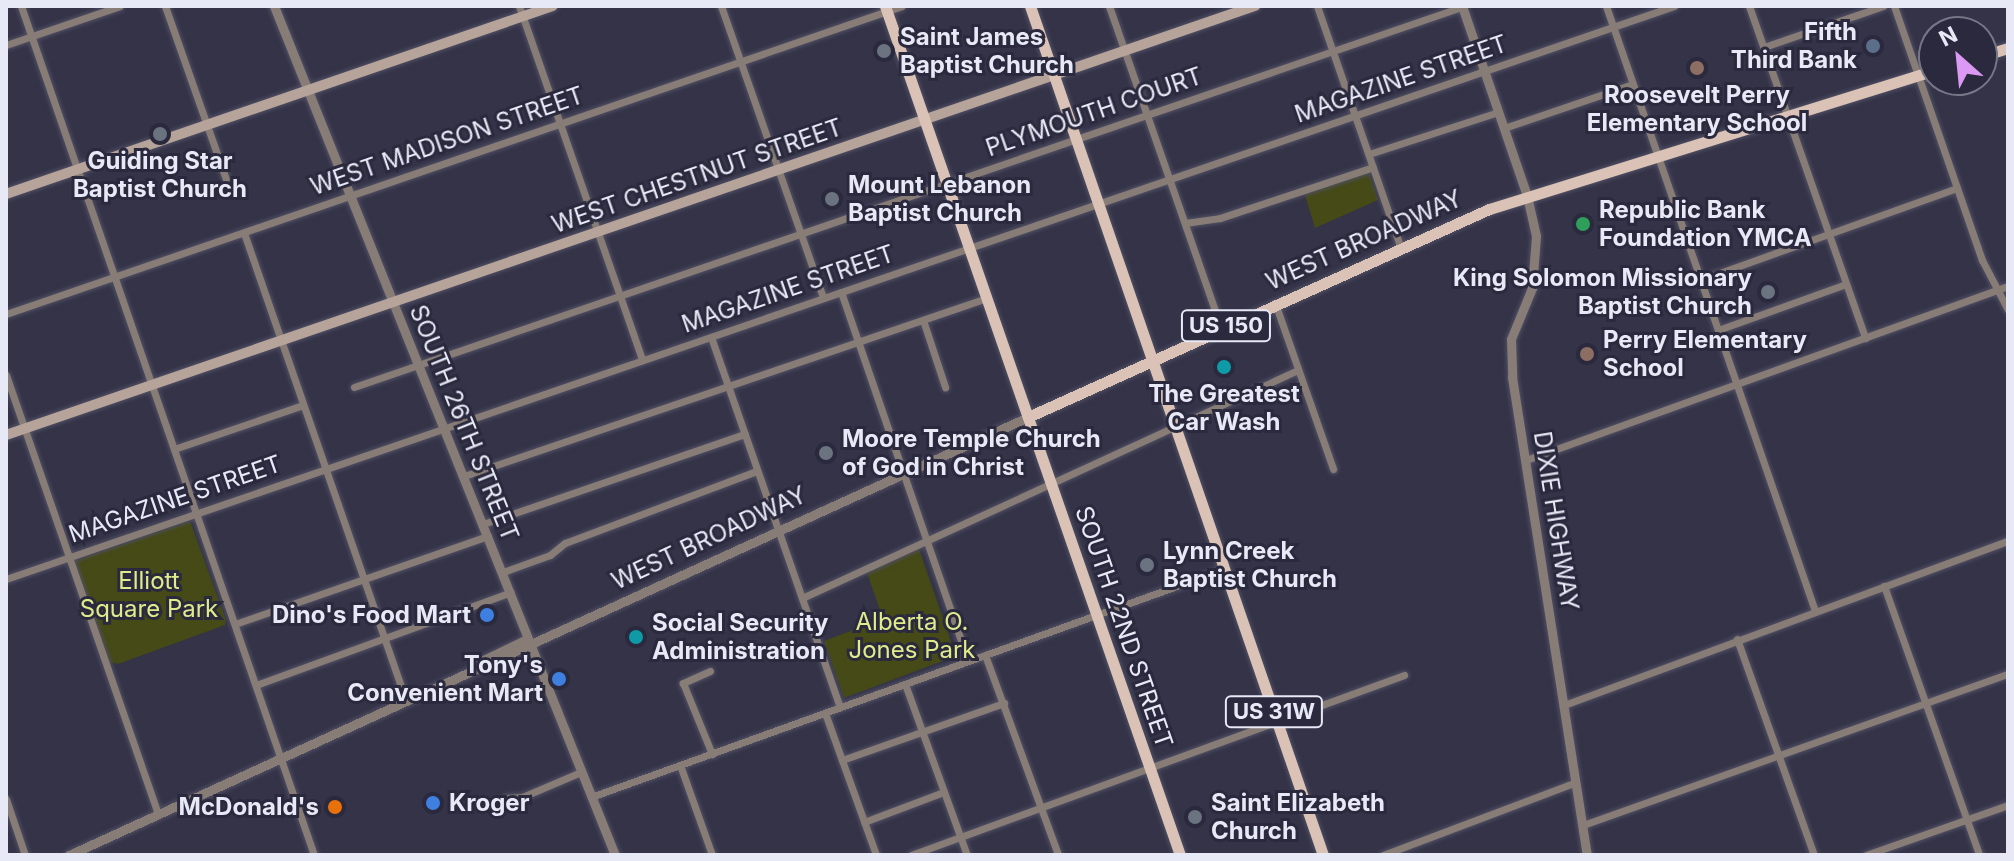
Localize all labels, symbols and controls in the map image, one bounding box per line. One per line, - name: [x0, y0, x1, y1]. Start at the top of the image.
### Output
- north arrow: [1918, 16, 1998, 96]
- place label: Fifth Third Bank: [1731, 18, 1857, 74]
- text: N: [1935, 21, 1961, 52]
- place label: Saint James Baptist Church: [900, 23, 1074, 79]
- street label: MAGAZINE STREET: [1291, 29, 1511, 129]
- marker: Fifth Third Bank: [1864, 37, 1882, 55]
- marker: Saint James Baptist Church: [875, 42, 893, 60]
- marker: Roosevelt Perry Elementary School: [1688, 59, 1706, 77]
- street label: PLYMOUTH COURT: [982, 61, 1206, 163]
- street label: WEST MADISON STREET: [307, 81, 587, 201]
- place label: Roosevelt Perry Elementary School: [1587, 81, 1807, 137]
- street label: WEST CHESTNUT STREET: [548, 113, 846, 239]
- marker: Guiding Star Baptist Church: [151, 125, 169, 143]
- place label: Guiding Star Baptist Church: [73, 147, 247, 203]
- place label: Mount Lebanon Baptist Church: [848, 171, 1031, 227]
- street label: WEST BROADWAY: [1261, 184, 1467, 296]
- marker: Mount Lebanon Baptist Church: [823, 190, 841, 208]
- place label: Republic Bank Foundation YMCA: [1599, 196, 1812, 252]
- marker: Republic Bank Foundation YMCA: [1574, 215, 1592, 233]
- street label: MAGAZINE STREET: [678, 239, 898, 339]
- place label: King Solomon Missionary Baptist Church: [1453, 264, 1752, 320]
- marker: King Solomon Missionary Baptist Church: [1759, 283, 1777, 301]
- street label: SOUTH 26TH STREET: [403, 301, 525, 545]
- road number: US 150: [1180, 308, 1272, 344]
- place label: Perry Elementary School: [1603, 326, 1807, 382]
- marker: Perry Elementary School: [1578, 345, 1596, 363]
- marker: The Greatest Car Wash: [1215, 358, 1233, 376]
- place label: The Greatest Car Wash: [1148, 380, 1300, 436]
- place label: Moore Temple Church of God in Christ: [842, 425, 1101, 481]
- street label: DIXIE HIGHWAY: [1528, 429, 1584, 613]
- marker: Moore Temple Church of God in Christ: [817, 444, 835, 462]
- street label: MAGAZINE STREET: [65, 449, 285, 549]
- street label: WEST BROADWAY: [607, 480, 811, 596]
- street label: SOUTH 22ND STREET: [1069, 502, 1179, 752]
- place label: Lynn Creek Baptist Church: [1163, 537, 1337, 593]
- marker: Lynn Creek Baptist Church: [1138, 556, 1156, 574]
- park label: Elliott Square Park: [80, 567, 218, 623]
- place label: Dino's Food Mart: [272, 601, 471, 629]
- marker: Dino's Food Mart: [478, 606, 496, 624]
- park label: Alberta O. Jones Park: [848, 608, 976, 664]
- place label: Social Security Administration: [652, 609, 828, 665]
- marker: Social Security Administration: [627, 628, 645, 646]
- place label: Tony's Convenient Mart: [347, 651, 543, 707]
- marker: Tony's Convenient Mart: [550, 670, 568, 688]
- road number: US 31W: [1224, 694, 1324, 730]
- place label: Kroger: [449, 789, 529, 817]
- place label: Saint Elizabeth Church: [1211, 789, 1385, 845]
- place label: McDonald's: [179, 793, 319, 821]
- marker: Kroger: [424, 794, 442, 812]
- marker: McDonald's: [326, 798, 344, 816]
- marker: Saint Elizabeth Church: [1186, 808, 1204, 826]

